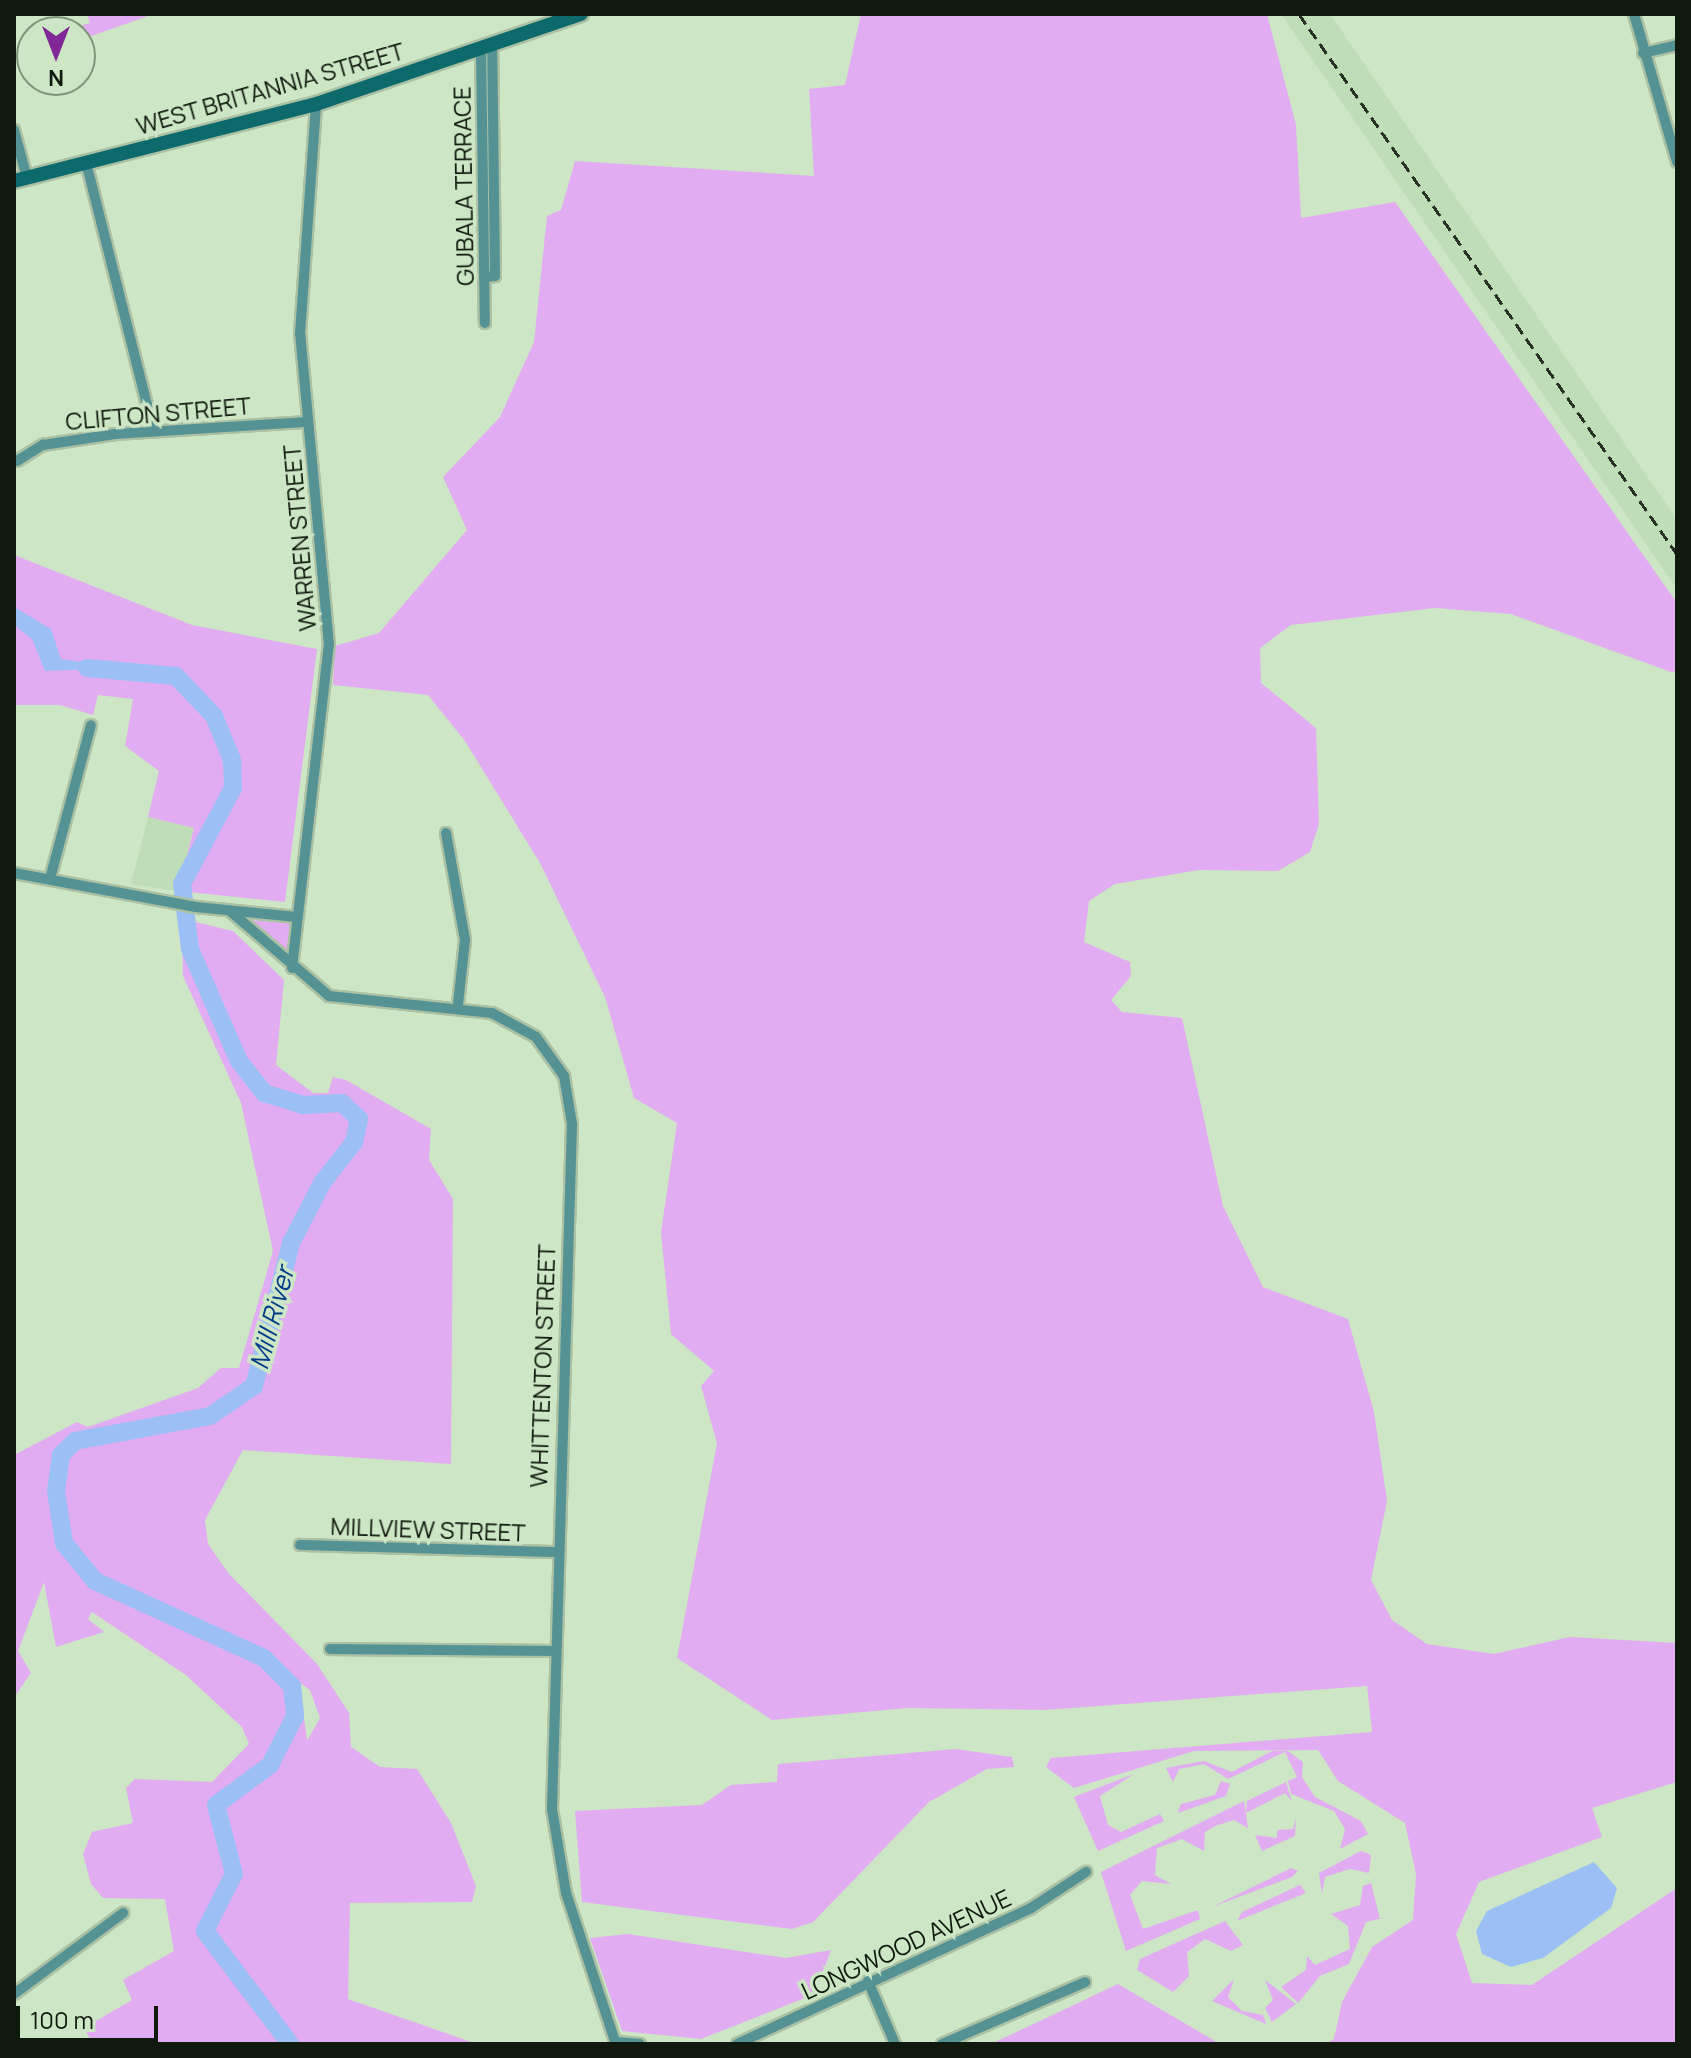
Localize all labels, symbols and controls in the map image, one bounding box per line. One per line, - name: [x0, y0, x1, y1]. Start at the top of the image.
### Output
- north arrow: [16, 16, 96, 96]
- street label: WEST BRITANNIA STREET: [132, 36, 408, 140]
- text: N: [48, 63, 64, 93]
- street label: GUBALA TERRACE: [447, 86, 479, 286]
- street label: CLIFTON STREET: [64, 391, 252, 435]
- street label: WARREN STREET: [277, 444, 321, 632]
- street label: WHITTENTON STREET: [523, 1244, 561, 1488]
- water label: Mill River: [243, 1263, 301, 1373]
- street label: MILLVIEW STREET: [330, 1511, 526, 1547]
- street label: LONGWOOD AVENUE: [797, 1883, 1015, 2005]
- scale bar: [20, 1990, 162, 2040]
- text: 100 m: [30, 2003, 94, 2036]

